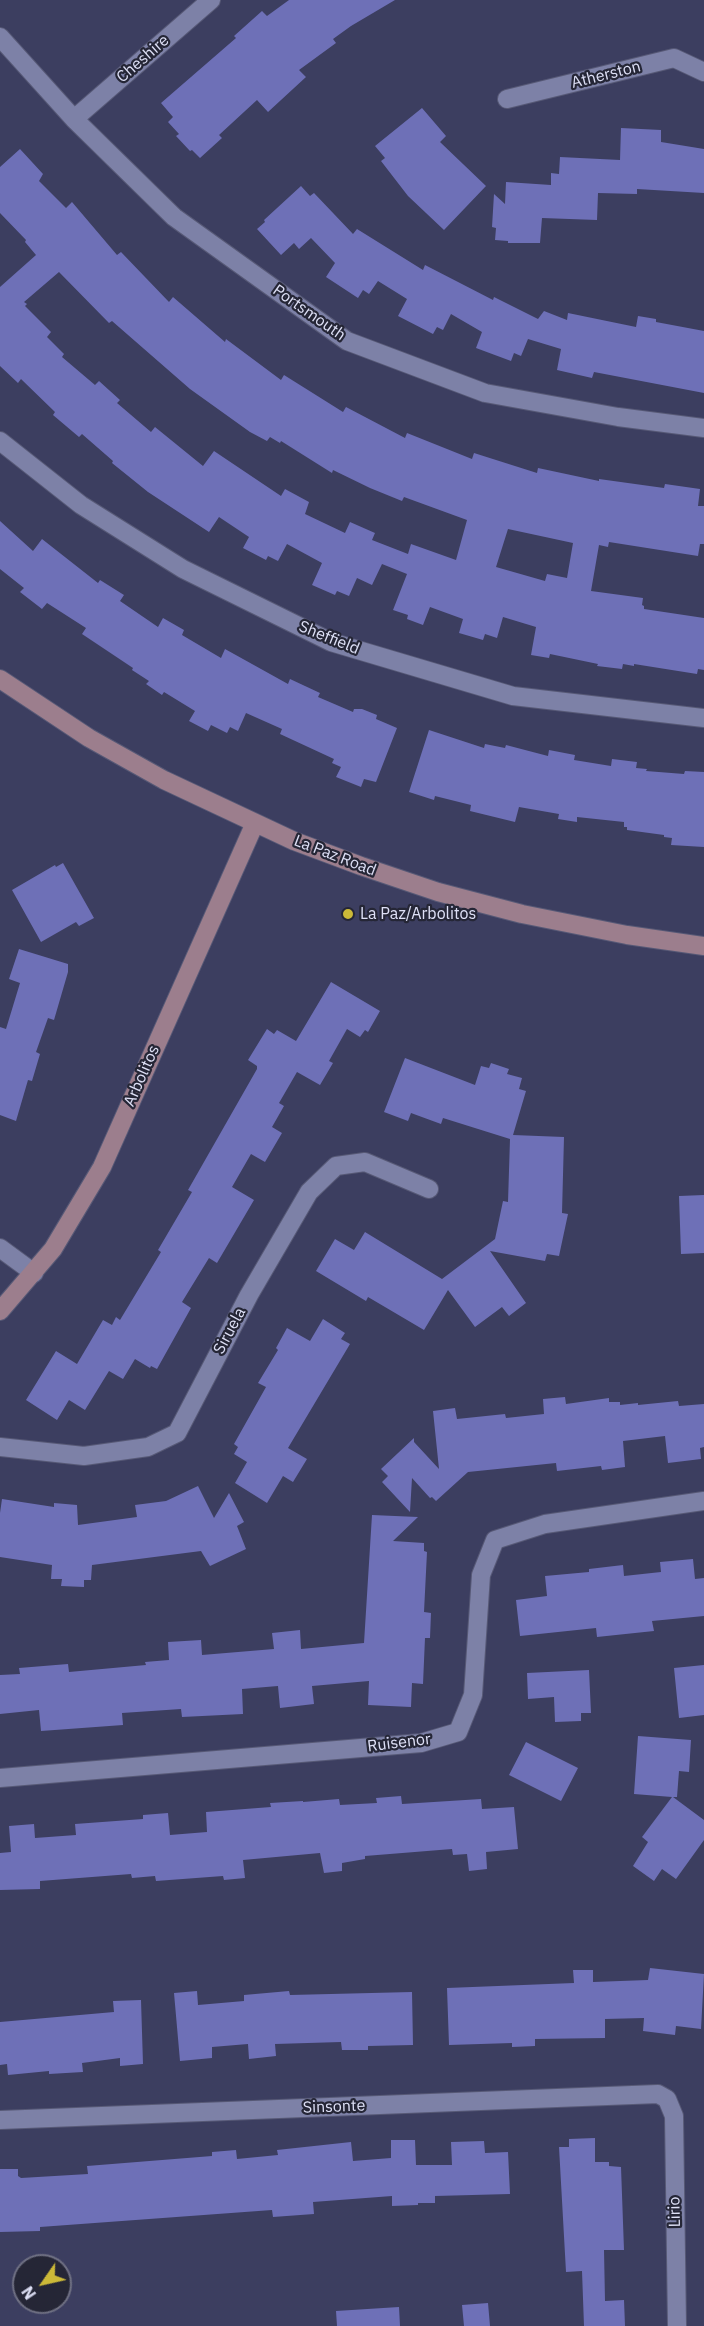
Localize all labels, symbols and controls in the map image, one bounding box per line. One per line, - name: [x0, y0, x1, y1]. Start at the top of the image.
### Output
- street label: Cheshire: [113, 31, 173, 87]
- street label: Atherston: [569, 57, 643, 93]
- street label: Portsmouth: [269, 281, 349, 345]
- street label: Sheffield: [296, 617, 362, 659]
- street label: La Paz Road: [291, 832, 379, 880]
- place label: La Paz/Arbolitos: [360, 904, 476, 924]
- marker: La Paz/Arbolitos: [341, 907, 355, 921]
- street label: Arbolitos: [120, 1042, 164, 1110]
- street label: Siruela: [210, 1304, 250, 1358]
- street label: Ruisenor: [366, 1730, 432, 1756]
- street label: Sinsonte: [302, 2096, 366, 2118]
- street label: Lirio: [665, 2196, 685, 2228]
- north arrow: [12, 2254, 72, 2314]
- text: N: [17, 2283, 40, 2303]

